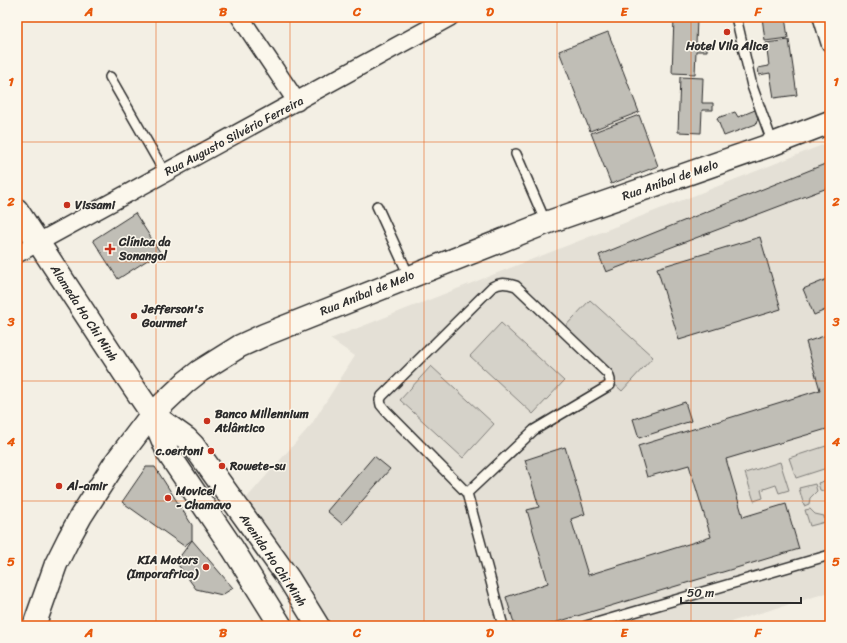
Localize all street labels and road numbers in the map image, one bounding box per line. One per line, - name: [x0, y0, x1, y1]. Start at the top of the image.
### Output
- street label: Rua Augusto Silvério Ferreira: [160, 90, 308, 182]
- street label: Rua Aníbal de Melo: [619, 153, 721, 207]
- street label: Alameda Ho Chi Minh: [44, 259, 124, 366]
- street label: Rua Aníbal de Melo: [316, 264, 418, 322]
- street label: Avenida Ho Chi Minh: [233, 508, 312, 611]

